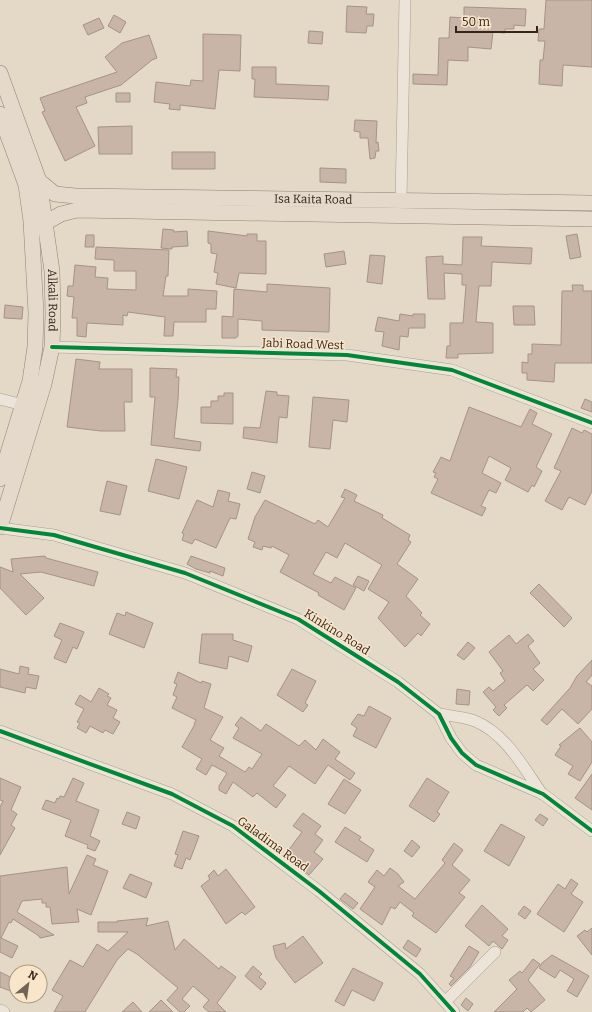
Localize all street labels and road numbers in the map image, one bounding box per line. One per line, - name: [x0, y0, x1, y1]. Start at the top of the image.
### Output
- street label: Isa Kaita Road: [274, 192, 353, 207]
- street label: Alkali Road: [45, 269, 60, 332]
- street label: Jabi Road West: [261, 336, 345, 352]
- street label: Kinkino Road: [302, 606, 372, 658]
- street label: Galadima Road: [235, 814, 311, 874]

